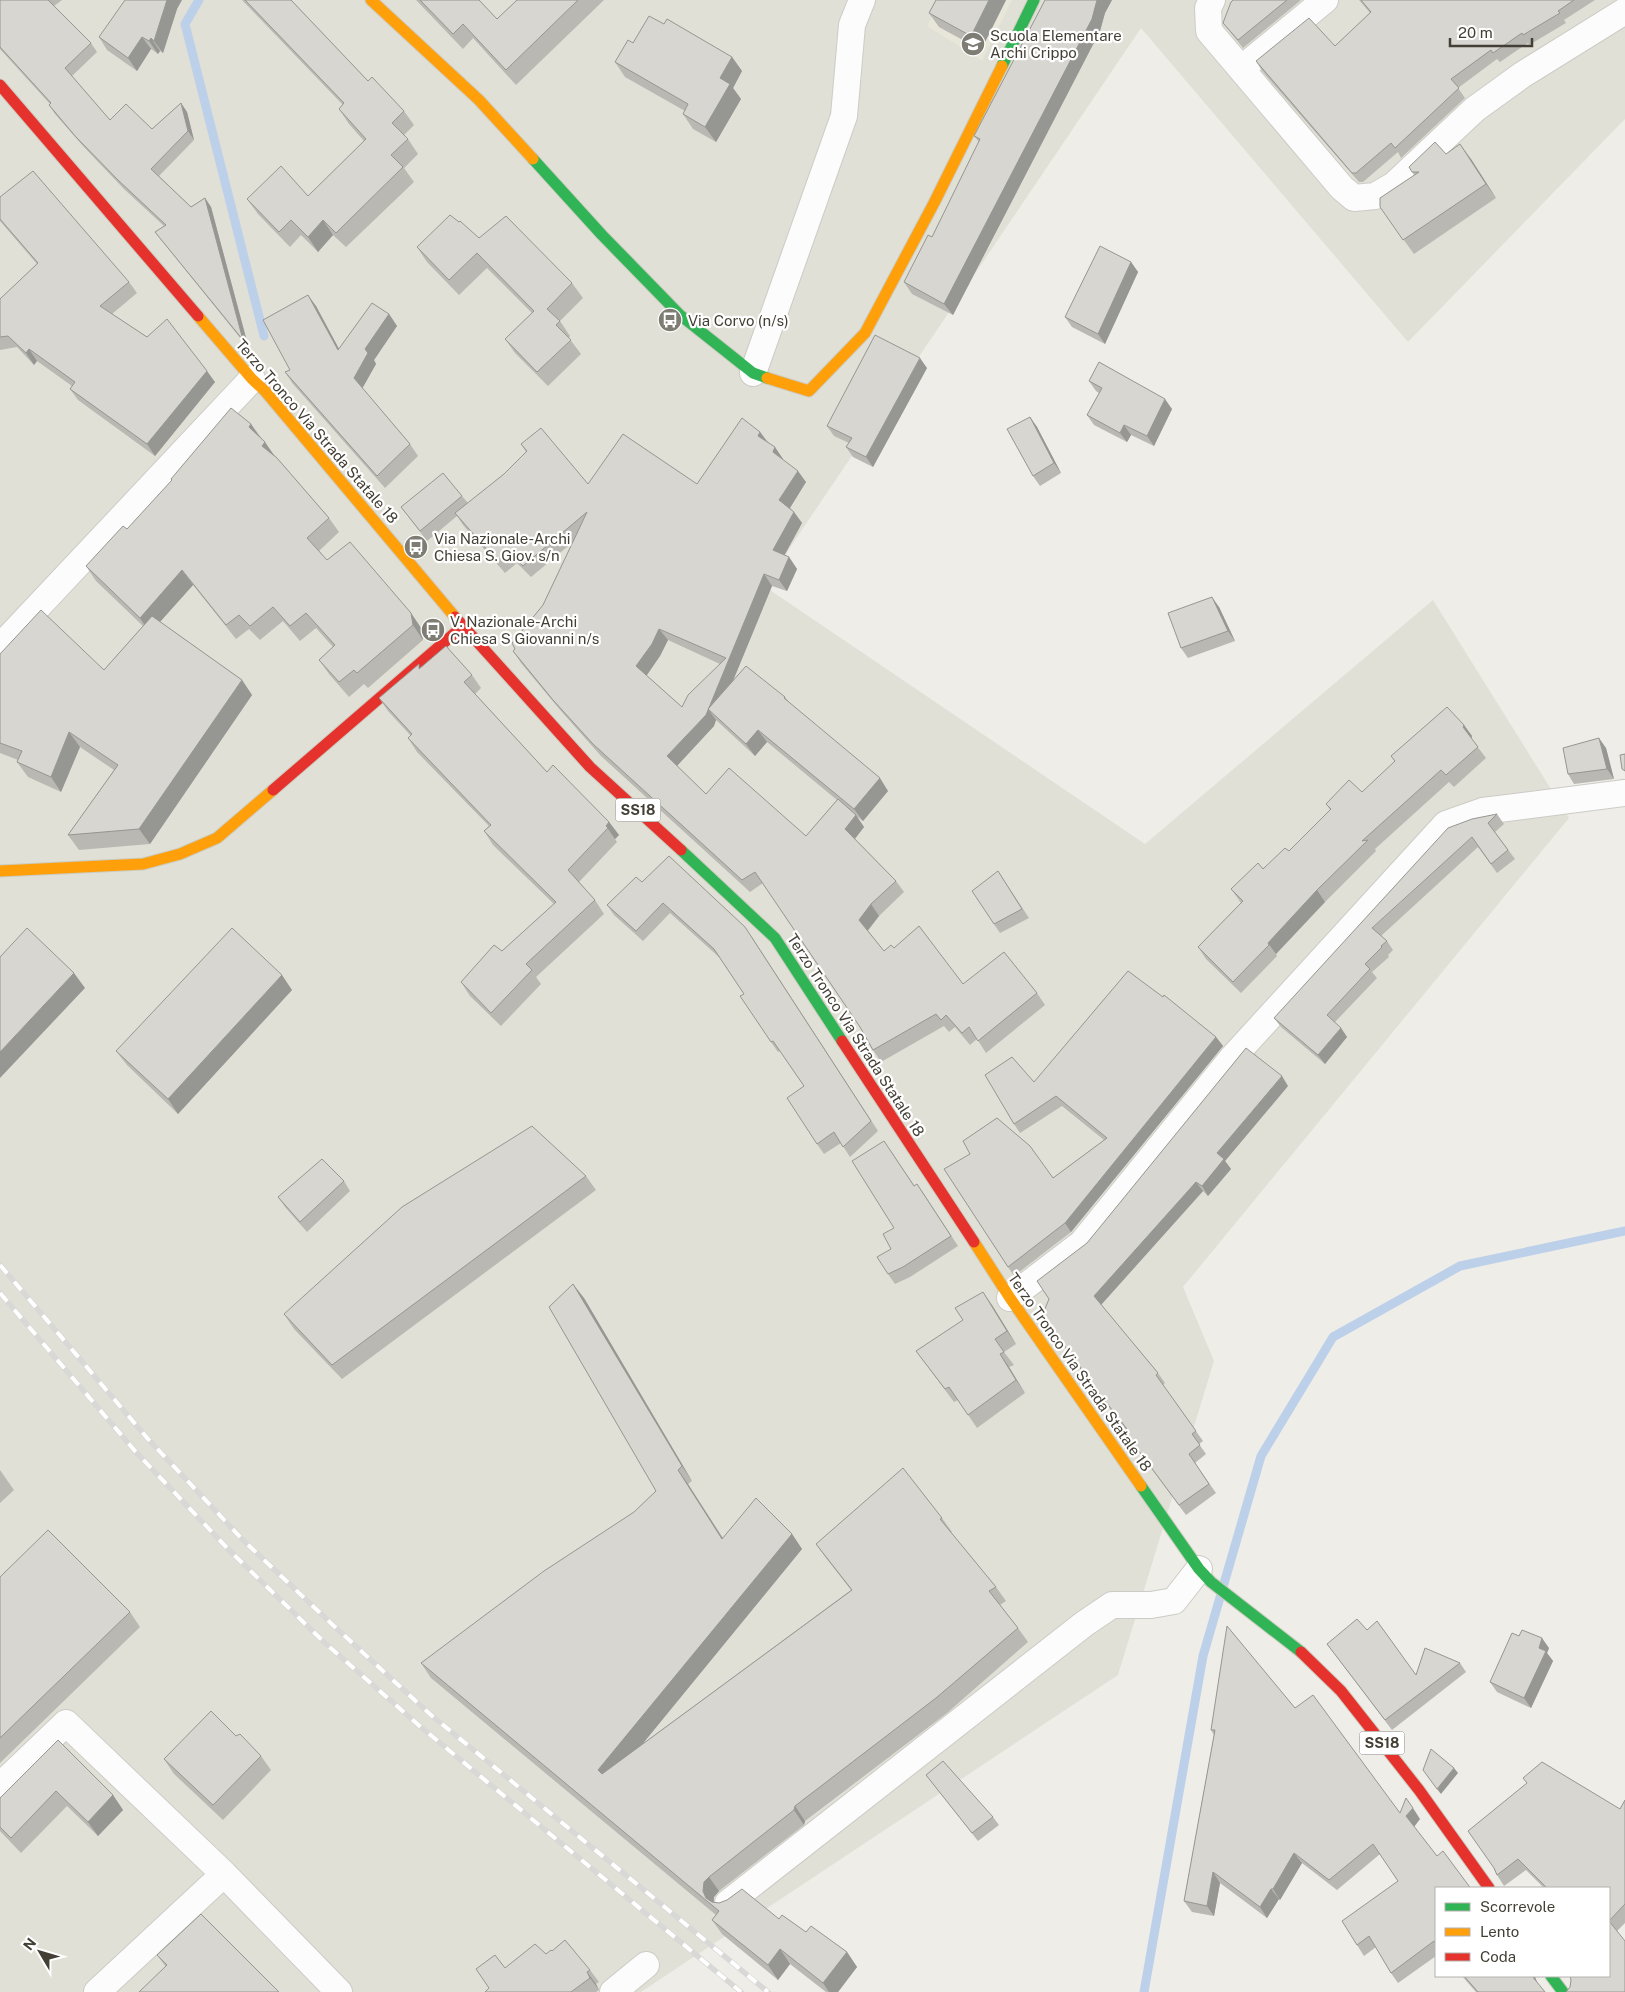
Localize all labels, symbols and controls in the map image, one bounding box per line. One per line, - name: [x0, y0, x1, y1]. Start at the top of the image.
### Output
- scale bar: [1450, 15, 1532, 47]
- text: 20 m: [1458, 24, 1493, 41]
- place label: Scuola Elementare Archi Crippo: [990, 27, 1122, 61]
- school or university icon: Scuola Elementare Archi Crippo: [960, 31, 986, 57]
- bus stop icon: Via Corvo (n/s): [657, 307, 683, 333]
- place label: Via Corvo (n/s): [688, 312, 789, 329]
- street label: Terzo Tronco Via Strada Statale 18: [232, 335, 402, 527]
- place label: Via Nazionale-Archi Chiesa S. Giov. s/n: [434, 530, 571, 564]
- bus stop icon: Via Nazionale-Archi Chiesa S. Giov. s/n: [403, 534, 429, 560]
- place label: V. Nazionale-Archi Chiesa S Giovanni n/s: [450, 613, 599, 647]
- bus stop icon: V. Nazionale-Archi Chiesa S Giovanni n/s: [420, 617, 446, 643]
- road number: SS18: [616, 798, 660, 822]
- street label: Terzo Tronco Via Strada Statale 18: [784, 930, 928, 1140]
- street label: Terzo Tronco Via Strada Statale 18: [1005, 1270, 1155, 1474]
- road number: SS18: [1360, 1732, 1404, 1755]
- legend: [1435, 1887, 1610, 1977]
- text: Scorrevole: [1480, 1898, 1555, 1915]
- text: Lento: [1480, 1923, 1519, 1940]
- north arrow: [15, 1927, 65, 1977]
- text: N: [20, 1935, 39, 1953]
- text: Coda: [1480, 1948, 1516, 1965]

